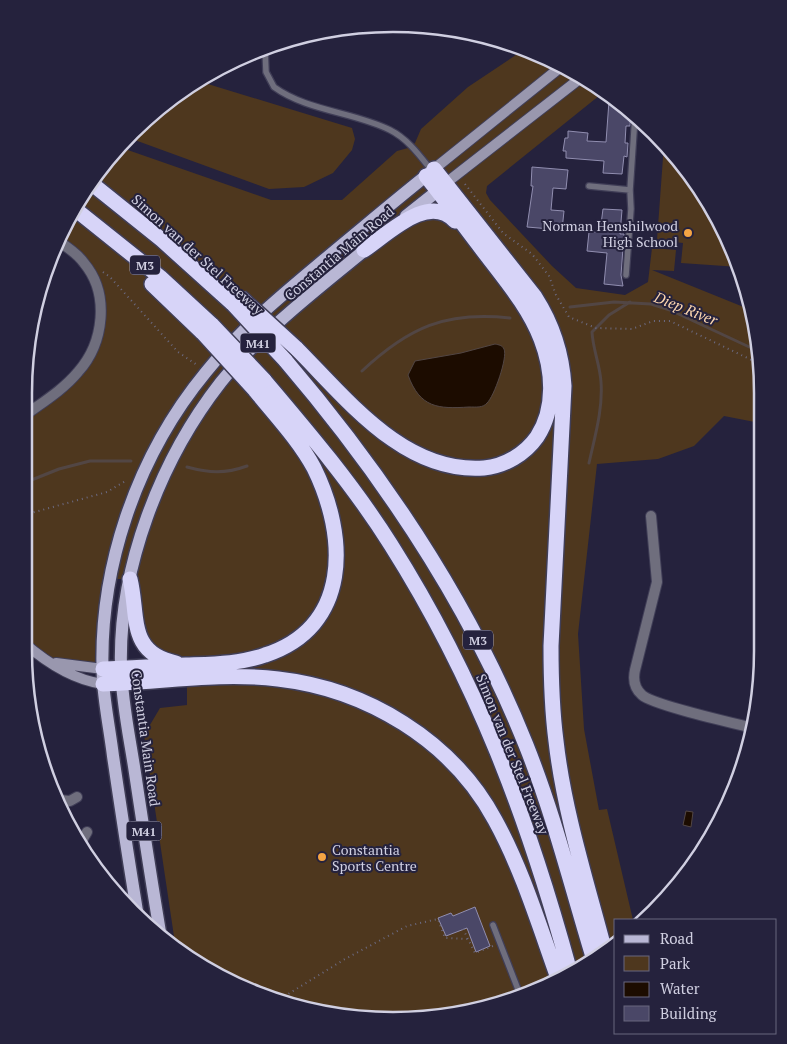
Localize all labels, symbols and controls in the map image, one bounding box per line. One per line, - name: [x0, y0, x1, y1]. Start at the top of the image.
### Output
- street label: Simon van der Stel Freeway: [128, 190, 269, 319]
- street label: Constantia Main Road: [280, 201, 398, 305]
- place label: Norman Henshilwood High School: [542, 216, 678, 251]
- marker: Norman Henshilwood High School: [682, 227, 694, 239]
- road number: M3: [130, 256, 160, 274]
- water label: Diep River: [651, 286, 722, 330]
- road number: M41: [240, 333, 276, 352]
- road number: M3: [463, 630, 493, 650]
- street label: Constantia Main Road: [127, 669, 165, 808]
- street label: Simon van der Stel Freeway: [472, 671, 554, 838]
- road number: M41: [126, 821, 162, 840]
- place label: Constantia Sports Centre: [332, 840, 417, 875]
- marker: Constantia Sports Centre: [316, 851, 328, 863]
- legend: [614, 919, 777, 1034]
- text: Road: [660, 928, 693, 948]
- text: Park: [660, 953, 690, 973]
- text: Water: [660, 978, 700, 998]
- text: Building: [660, 1003, 718, 1023]

